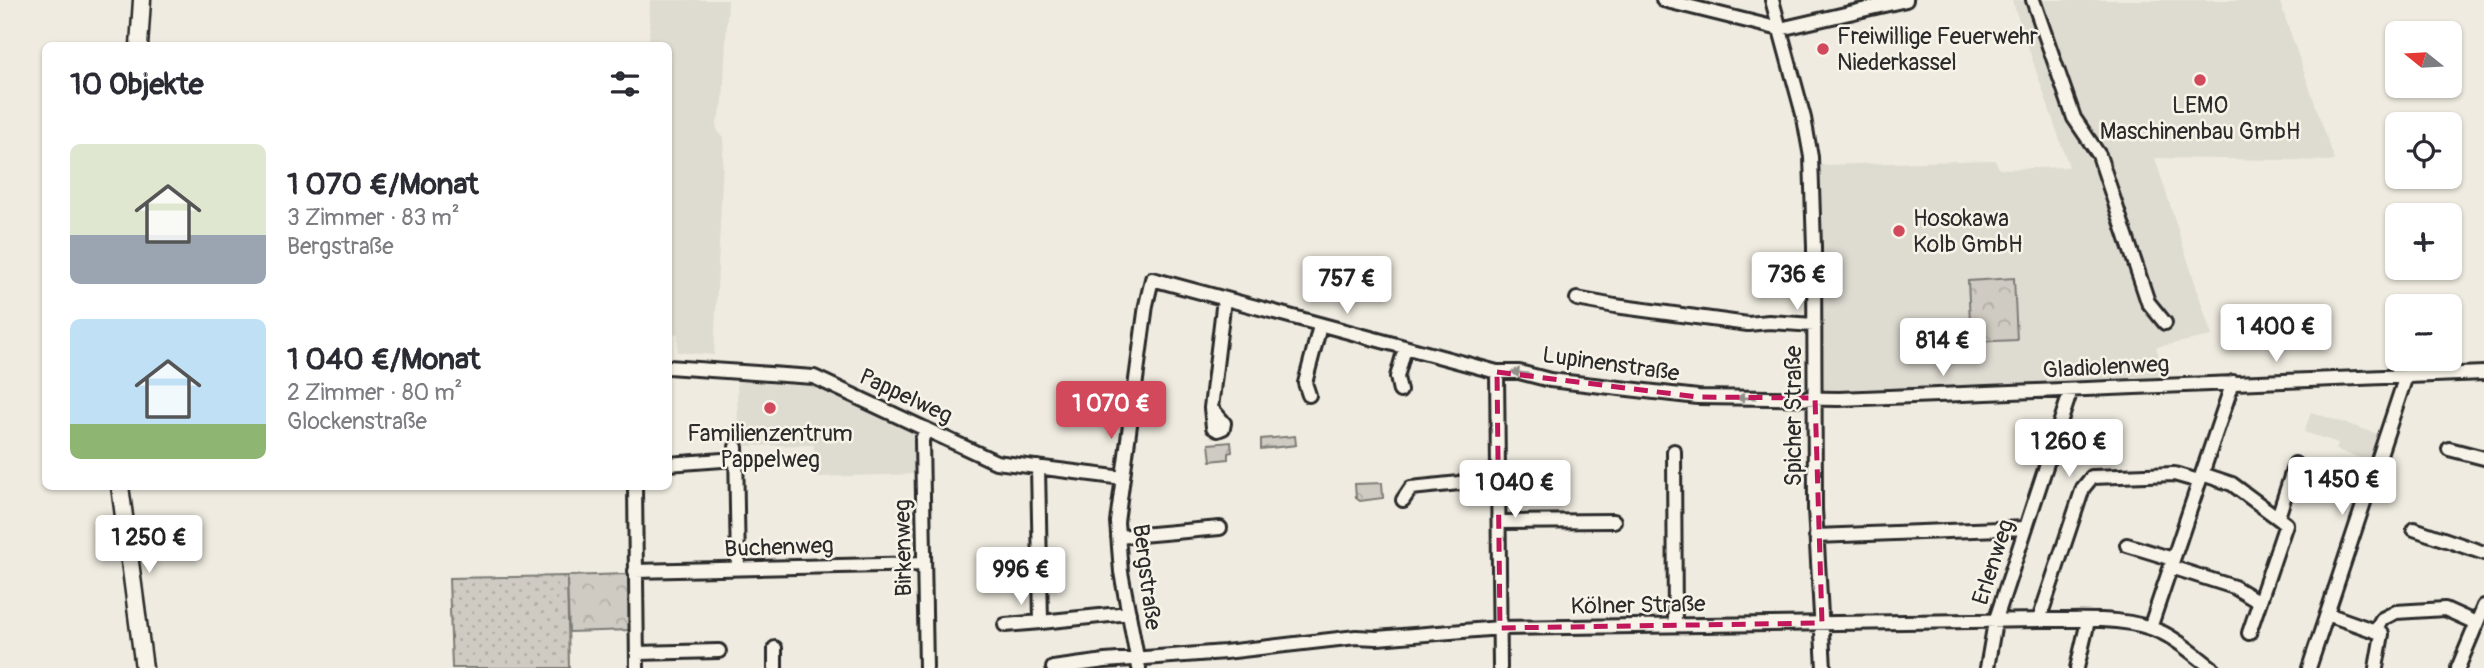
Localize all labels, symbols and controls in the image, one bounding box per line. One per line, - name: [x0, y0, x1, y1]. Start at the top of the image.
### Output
- north arrow: [2385, 21, 2462, 98]
- map controls: [2385, 21, 2462, 371]
- place label: Freiwillige Feuerwehr Niederkassel: [1837, 22, 2038, 77]
- marker: Freiwillige Feuerwehr Niederkassel: [1815, 41, 1831, 57]
- icon: filters: [606, 65, 644, 103]
- text: 10 Objekte: [70, 66, 204, 103]
- marker: LEMO Maschinenbau GmbH: [2192, 72, 2208, 88]
- place label: LEMO Maschinenbau GmbH: [2100, 91, 2300, 146]
- button: locate: [2385, 112, 2462, 189]
- text: 1 070 €/Monat: [287, 166, 479, 203]
- icon: home: [126, 172, 210, 256]
- text: 3 Zimmer · 83 m²: [287, 203, 460, 232]
- button: +: [2385, 203, 2462, 280]
- place label: Hosokawa Kolb GmbH: [1913, 204, 2023, 259]
- marker: Hosokawa Kolb GmbH: [1891, 223, 1907, 239]
- text: Bergstraße: [287, 232, 393, 261]
- pin: 736 €: [1748, 252, 1846, 312]
- pin: 757 €: [1298, 256, 1396, 316]
- text: 736 €: [1768, 260, 1826, 289]
- text: 757 €: [1319, 264, 1375, 293]
- button: −: [2385, 294, 2462, 371]
- pin: 1 400 €: [2211, 304, 2341, 364]
- text: 1 400 €: [2237, 312, 2315, 341]
- pin: 814 €: [1894, 318, 1992, 378]
- text: 814 €: [1916, 326, 1970, 355]
- street label: Lupinenstraße: [1541, 340, 1682, 388]
- text: 1 040 €/Monat: [287, 341, 480, 378]
- street label: Spicher Straße: [1779, 345, 1808, 486]
- icon: home: [126, 347, 210, 431]
- street label: Gladiolenweg: [2042, 349, 2170, 385]
- street label: Pappelweg: [855, 362, 957, 430]
- one-way arrow: [1510, 368, 1532, 379]
- text: 2 Zimmer · 80 m²: [287, 378, 462, 407]
- pin: 1 070 €: [1046, 382, 1176, 441]
- text: 1 070 €: [1072, 389, 1150, 418]
- one-way arrow: [1735, 392, 1757, 404]
- marker: Familienzentrum Pappelweg: [762, 400, 778, 416]
- text: Glockenstraße: [287, 407, 427, 436]
- place label: Familienzentrum Pappelweg: [687, 419, 853, 474]
- pin: 1 260 €: [2004, 420, 2134, 479]
- text: 1 260 €: [2031, 427, 2107, 456]
- pin: 1 450 €: [2277, 458, 2407, 517]
- pin: 1 040 €: [1450, 461, 1580, 520]
- text: 1 450 €: [2304, 465, 2380, 494]
- text: 1 040 €: [1476, 468, 1554, 497]
- street label: Birkenweg: [888, 499, 918, 597]
- pin: 1 250 €: [84, 516, 214, 575]
- street label: Erlenweg: [1966, 516, 2020, 608]
- street label: Bergstraße: [1126, 522, 1168, 632]
- text: 1 250 €: [111, 523, 187, 552]
- street label: Buchenweg: [724, 531, 834, 563]
- pin: 996 €: [972, 548, 1070, 607]
- text: 996 €: [992, 555, 1050, 584]
- street label: Kölner Straße: [1570, 589, 1706, 621]

